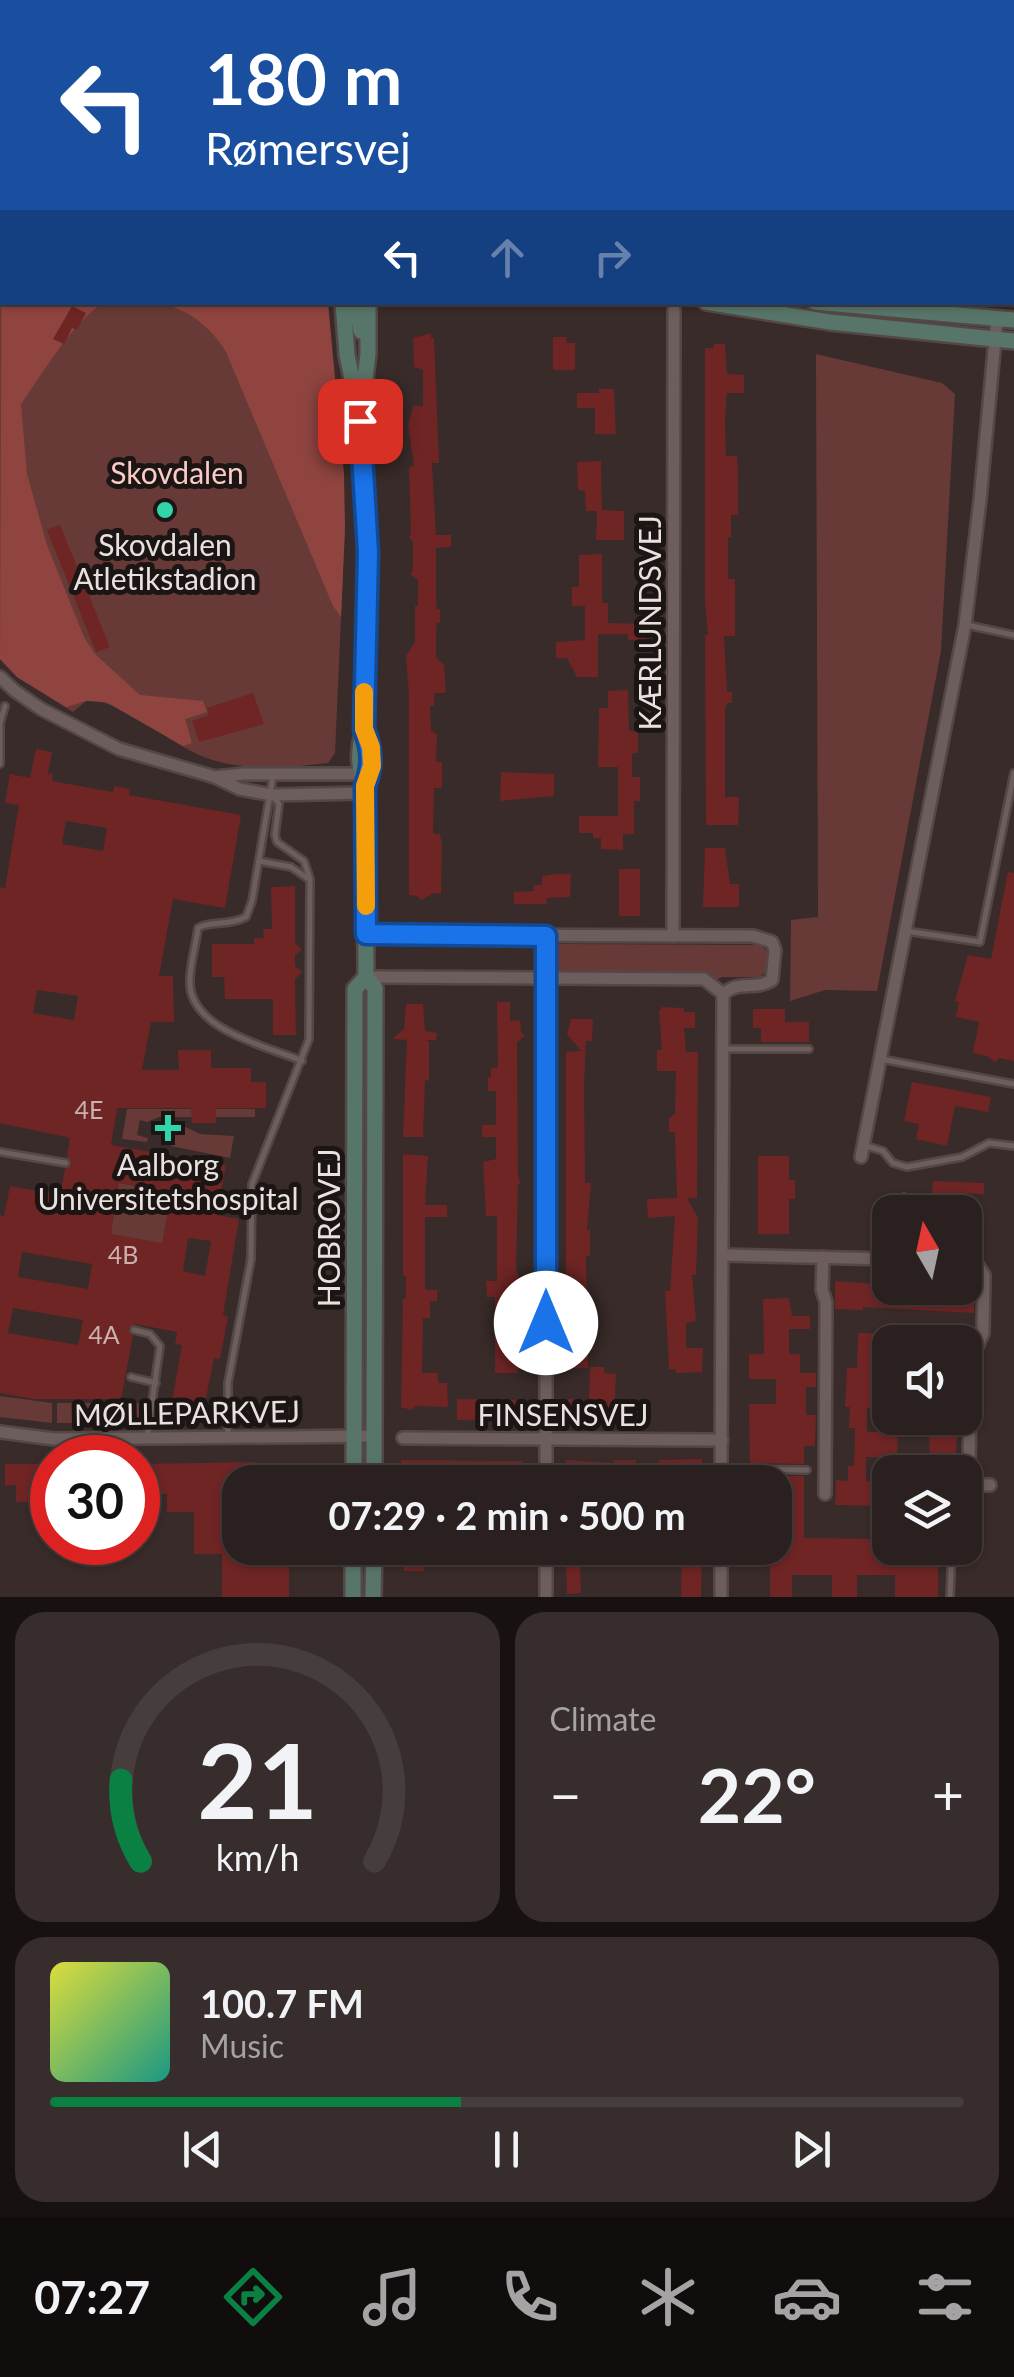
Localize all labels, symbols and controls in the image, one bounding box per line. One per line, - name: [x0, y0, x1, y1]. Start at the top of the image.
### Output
- text: 180 m: [205, 36, 402, 120]
- icon: left: [40, 40, 170, 170]
- text: Rømersvej: [205, 121, 411, 175]
- icon: left: [375, 230, 430, 285]
- icon: ahead: [480, 230, 535, 285]
- icon: right: [585, 230, 640, 285]
- pin: [318, 379, 403, 464]
- icon: arrive: [333, 394, 388, 449]
- park label: Skovdalen: [110, 454, 244, 490]
- marker: Skovdalen Atletikstadion: [154, 499, 176, 521]
- street label: KÆRLUNDSVEJ: [631, 515, 667, 731]
- place label: Skovdalen Atletikstadion: [73, 526, 257, 596]
- house number: 4E: [75, 1094, 103, 1124]
- marker: Aalborg Universitetshospital: [155, 1115, 181, 1141]
- place label: Aalborg Universitetshospital: [37, 1146, 299, 1216]
- street label: HOBROVEJ: [310, 1149, 346, 1307]
- north arrow: [872, 1195, 982, 1305]
- map controls: [872, 1195, 982, 1565]
- house number: 4B: [108, 1239, 138, 1269]
- position arrow: [494, 1271, 598, 1375]
- house number: 4A: [88, 1319, 120, 1349]
- button: sound: [872, 1325, 982, 1435]
- street label: MØLLEPARKVEJ: [74, 1392, 300, 1432]
- street label: FINSENSVEJ: [478, 1396, 648, 1432]
- speed limit sign: 30: [30, 1435, 160, 1565]
- button: layers: [872, 1455, 982, 1565]
- text: 07:29 · 2 min · 500 m: [328, 1492, 686, 1538]
- text: Climate: [550, 1699, 656, 1738]
- text: 21: [197, 1716, 318, 1841]
- text: 22°: [698, 1749, 816, 1839]
- text: −: [550, 1761, 581, 1827]
- text: +: [932, 1761, 964, 1827]
- text: km/h: [215, 1836, 299, 1879]
- text: 100.7 FM: [200, 1980, 364, 2026]
- text: Music: [200, 2026, 284, 2065]
- icon: previous: [175, 2122, 230, 2177]
- icon: pause: [479, 2122, 534, 2177]
- icon: next: [784, 2122, 839, 2177]
- icon: directions: [218, 2262, 288, 2332]
- icon: music: [357, 2262, 427, 2332]
- icon: phone: [495, 2262, 565, 2332]
- icon: climate: [633, 2262, 703, 2332]
- icon: car: [772, 2262, 842, 2332]
- icon: filters: [910, 2262, 980, 2332]
- text: 07:27: [34, 2270, 150, 2324]

